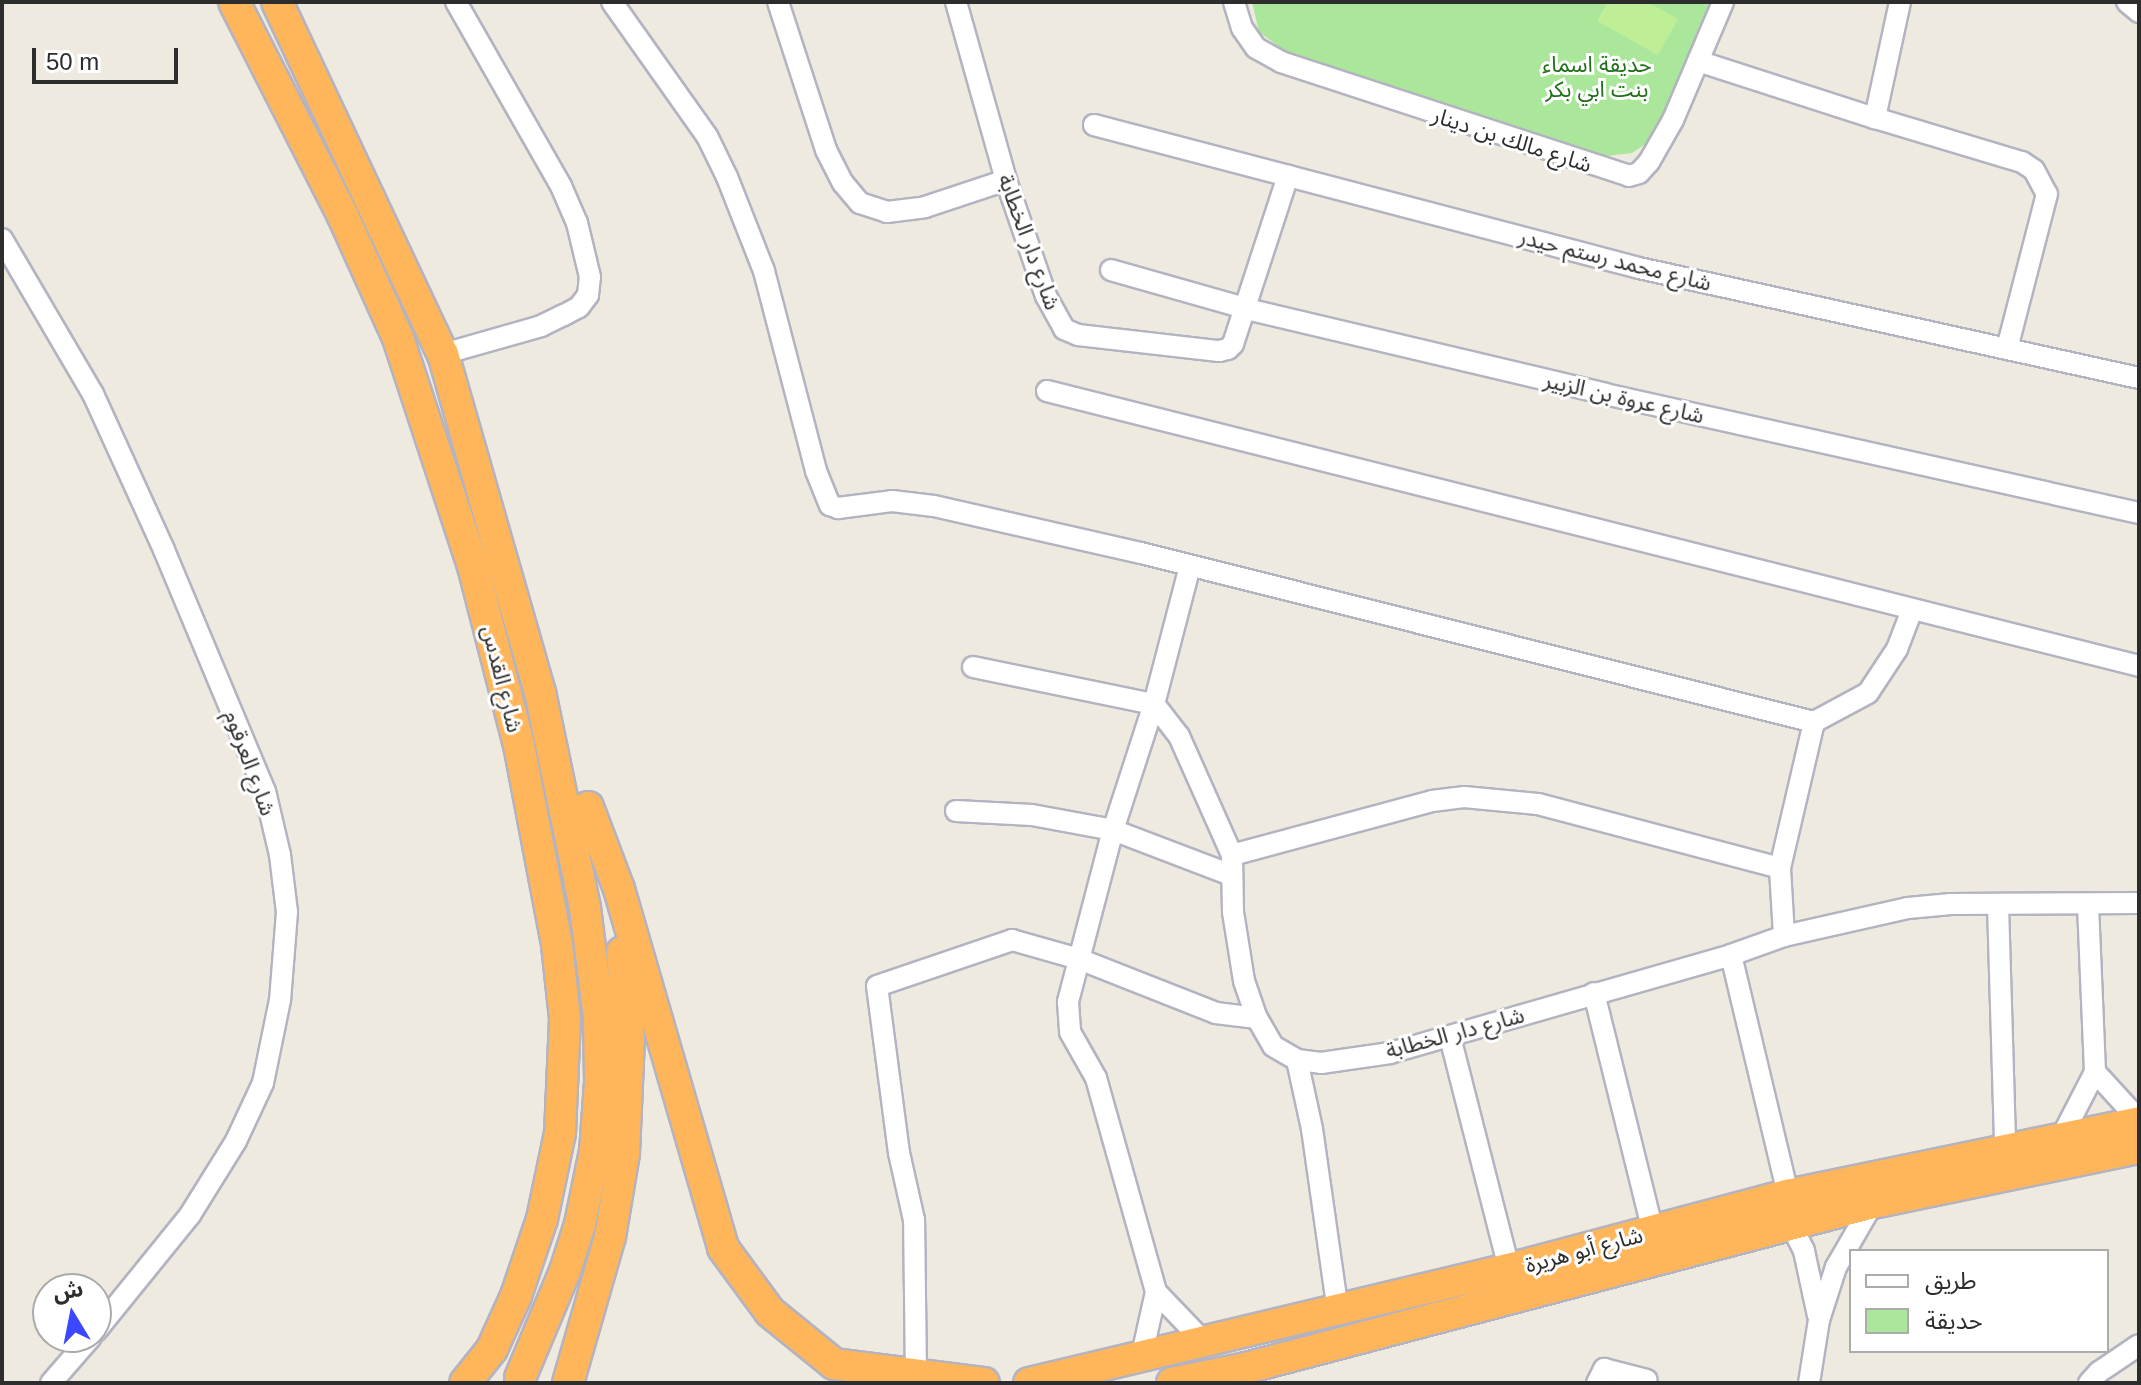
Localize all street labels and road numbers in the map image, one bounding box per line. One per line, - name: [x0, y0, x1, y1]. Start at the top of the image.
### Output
- street label: شارع مالك بن دينار: [1429, 102, 1595, 178]
- street label: شارع دار الخطابة: [992, 171, 1066, 313]
- street label: شارع محمد رستم حيدر: [1516, 223, 1714, 297]
- street label: شارع عروة بن الزبير: [1541, 367, 1707, 429]
- street label: شارع القدس: [476, 623, 528, 735]
- street label: شارع العرقوم: [219, 707, 281, 819]
- street label: شارع دار الخطابة: [1383, 1002, 1527, 1064]
- street label: شارع أبو هريرة: [1522, 1222, 1646, 1278]

